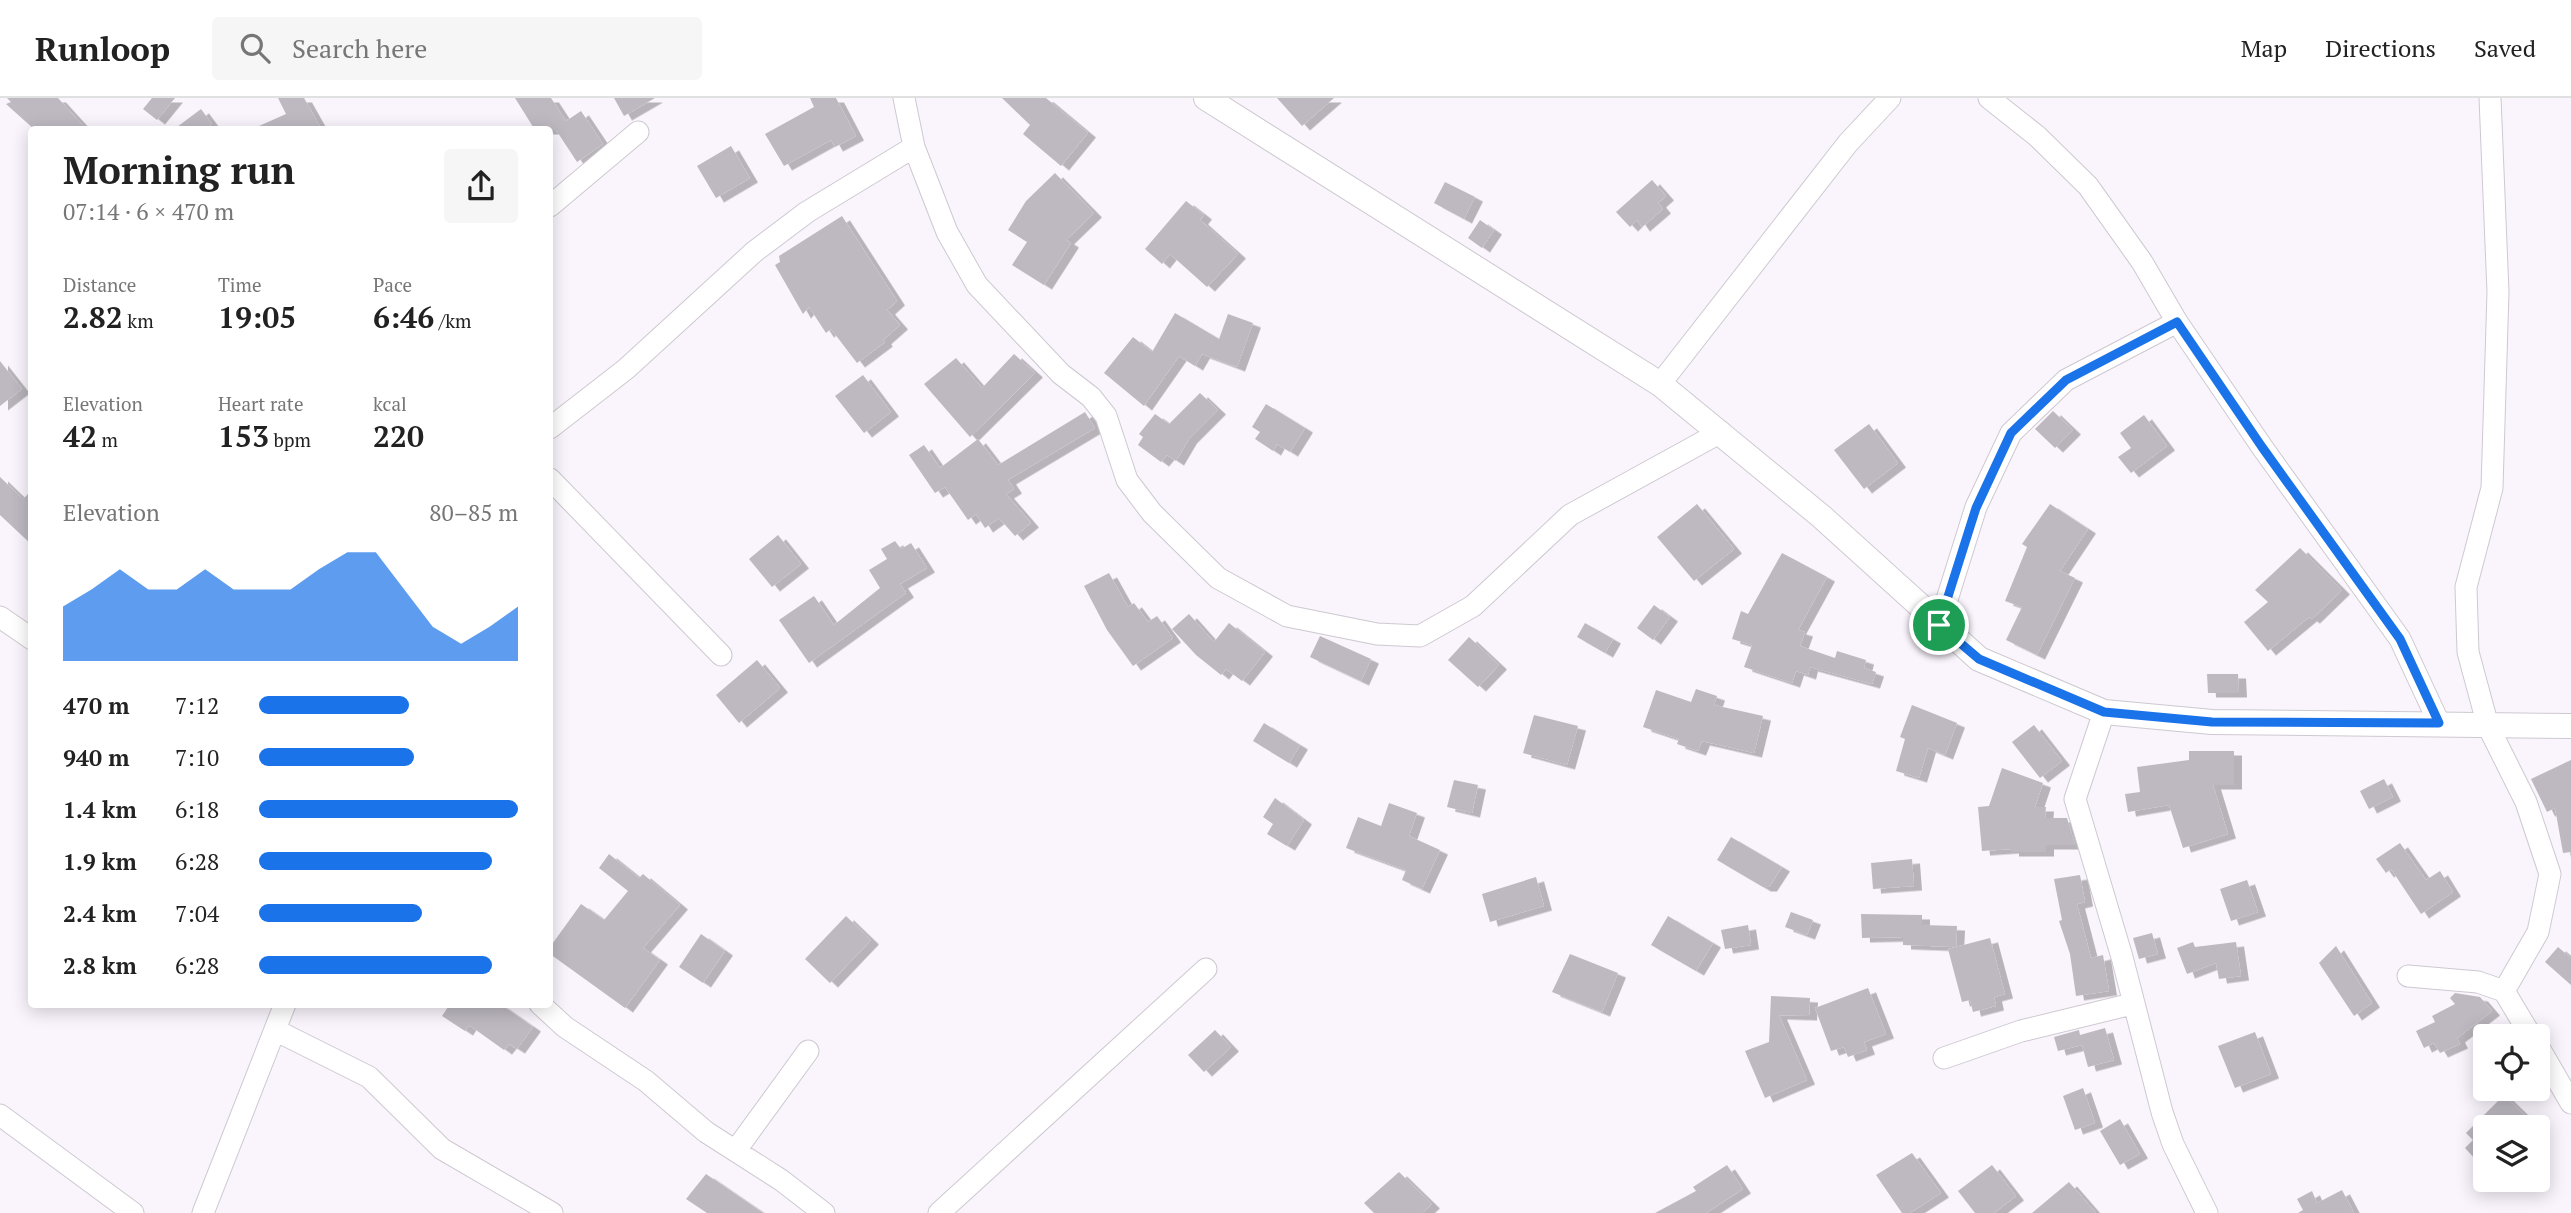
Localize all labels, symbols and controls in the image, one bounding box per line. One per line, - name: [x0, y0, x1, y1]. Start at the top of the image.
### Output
- search box: [212, 17, 702, 80]
- text: Runloop: [35, 27, 170, 70]
- icon: search: [236, 29, 274, 67]
- text: Search here: [292, 31, 427, 65]
- text: Map: [2241, 32, 2287, 64]
- text: Directions: [2325, 32, 2436, 64]
- text: Saved: [2474, 32, 2536, 64]
- text: Morning run: [63, 145, 295, 195]
- button: share: [444, 149, 518, 223]
- text: 07:14 · 6 × 470 m: [63, 196, 234, 227]
- text: Distance: [63, 272, 136, 297]
- text: Time: [218, 272, 261, 297]
- text: Pace: [373, 272, 412, 297]
- text: 2.82: [63, 297, 123, 337]
- text: 19:05: [218, 297, 296, 337]
- text: 6:46: [373, 297, 434, 337]
- text: km: [123, 308, 154, 333]
- text: /km: [434, 308, 472, 333]
- text: Elevation: [63, 391, 143, 416]
- text: Heart rate: [218, 391, 303, 416]
- text: kcal: [373, 391, 407, 416]
- text: 42: [63, 416, 97, 456]
- text: 153: [218, 416, 269, 456]
- text: 220: [373, 416, 424, 456]
- text: m: [97, 427, 118, 452]
- text: bpm: [269, 427, 311, 452]
- text: Elevation: [63, 497, 160, 528]
- text: 80–85 m: [429, 497, 518, 528]
- pin: [1909, 595, 1969, 655]
- icon: arrive: [1920, 606, 1958, 644]
- text: 470 m: [63, 690, 129, 721]
- text: 7:12: [175, 690, 219, 721]
- text: 940 m: [63, 742, 129, 773]
- text: 7:10: [175, 742, 219, 773]
- text: 1.4 km: [63, 794, 137, 825]
- text: 6:18: [175, 794, 219, 825]
- text: 1.9 km: [63, 846, 137, 877]
- text: 6:28: [175, 846, 219, 877]
- text: 2.4 km: [63, 898, 137, 929]
- text: 7:04: [175, 898, 219, 929]
- text: 2.8 km: [63, 950, 137, 981]
- text: 6:28: [175, 950, 219, 981]
- map controls: [2473, 1024, 2550, 1192]
- button: locate: [2473, 1024, 2550, 1101]
- button: layers: [2473, 1115, 2550, 1192]

